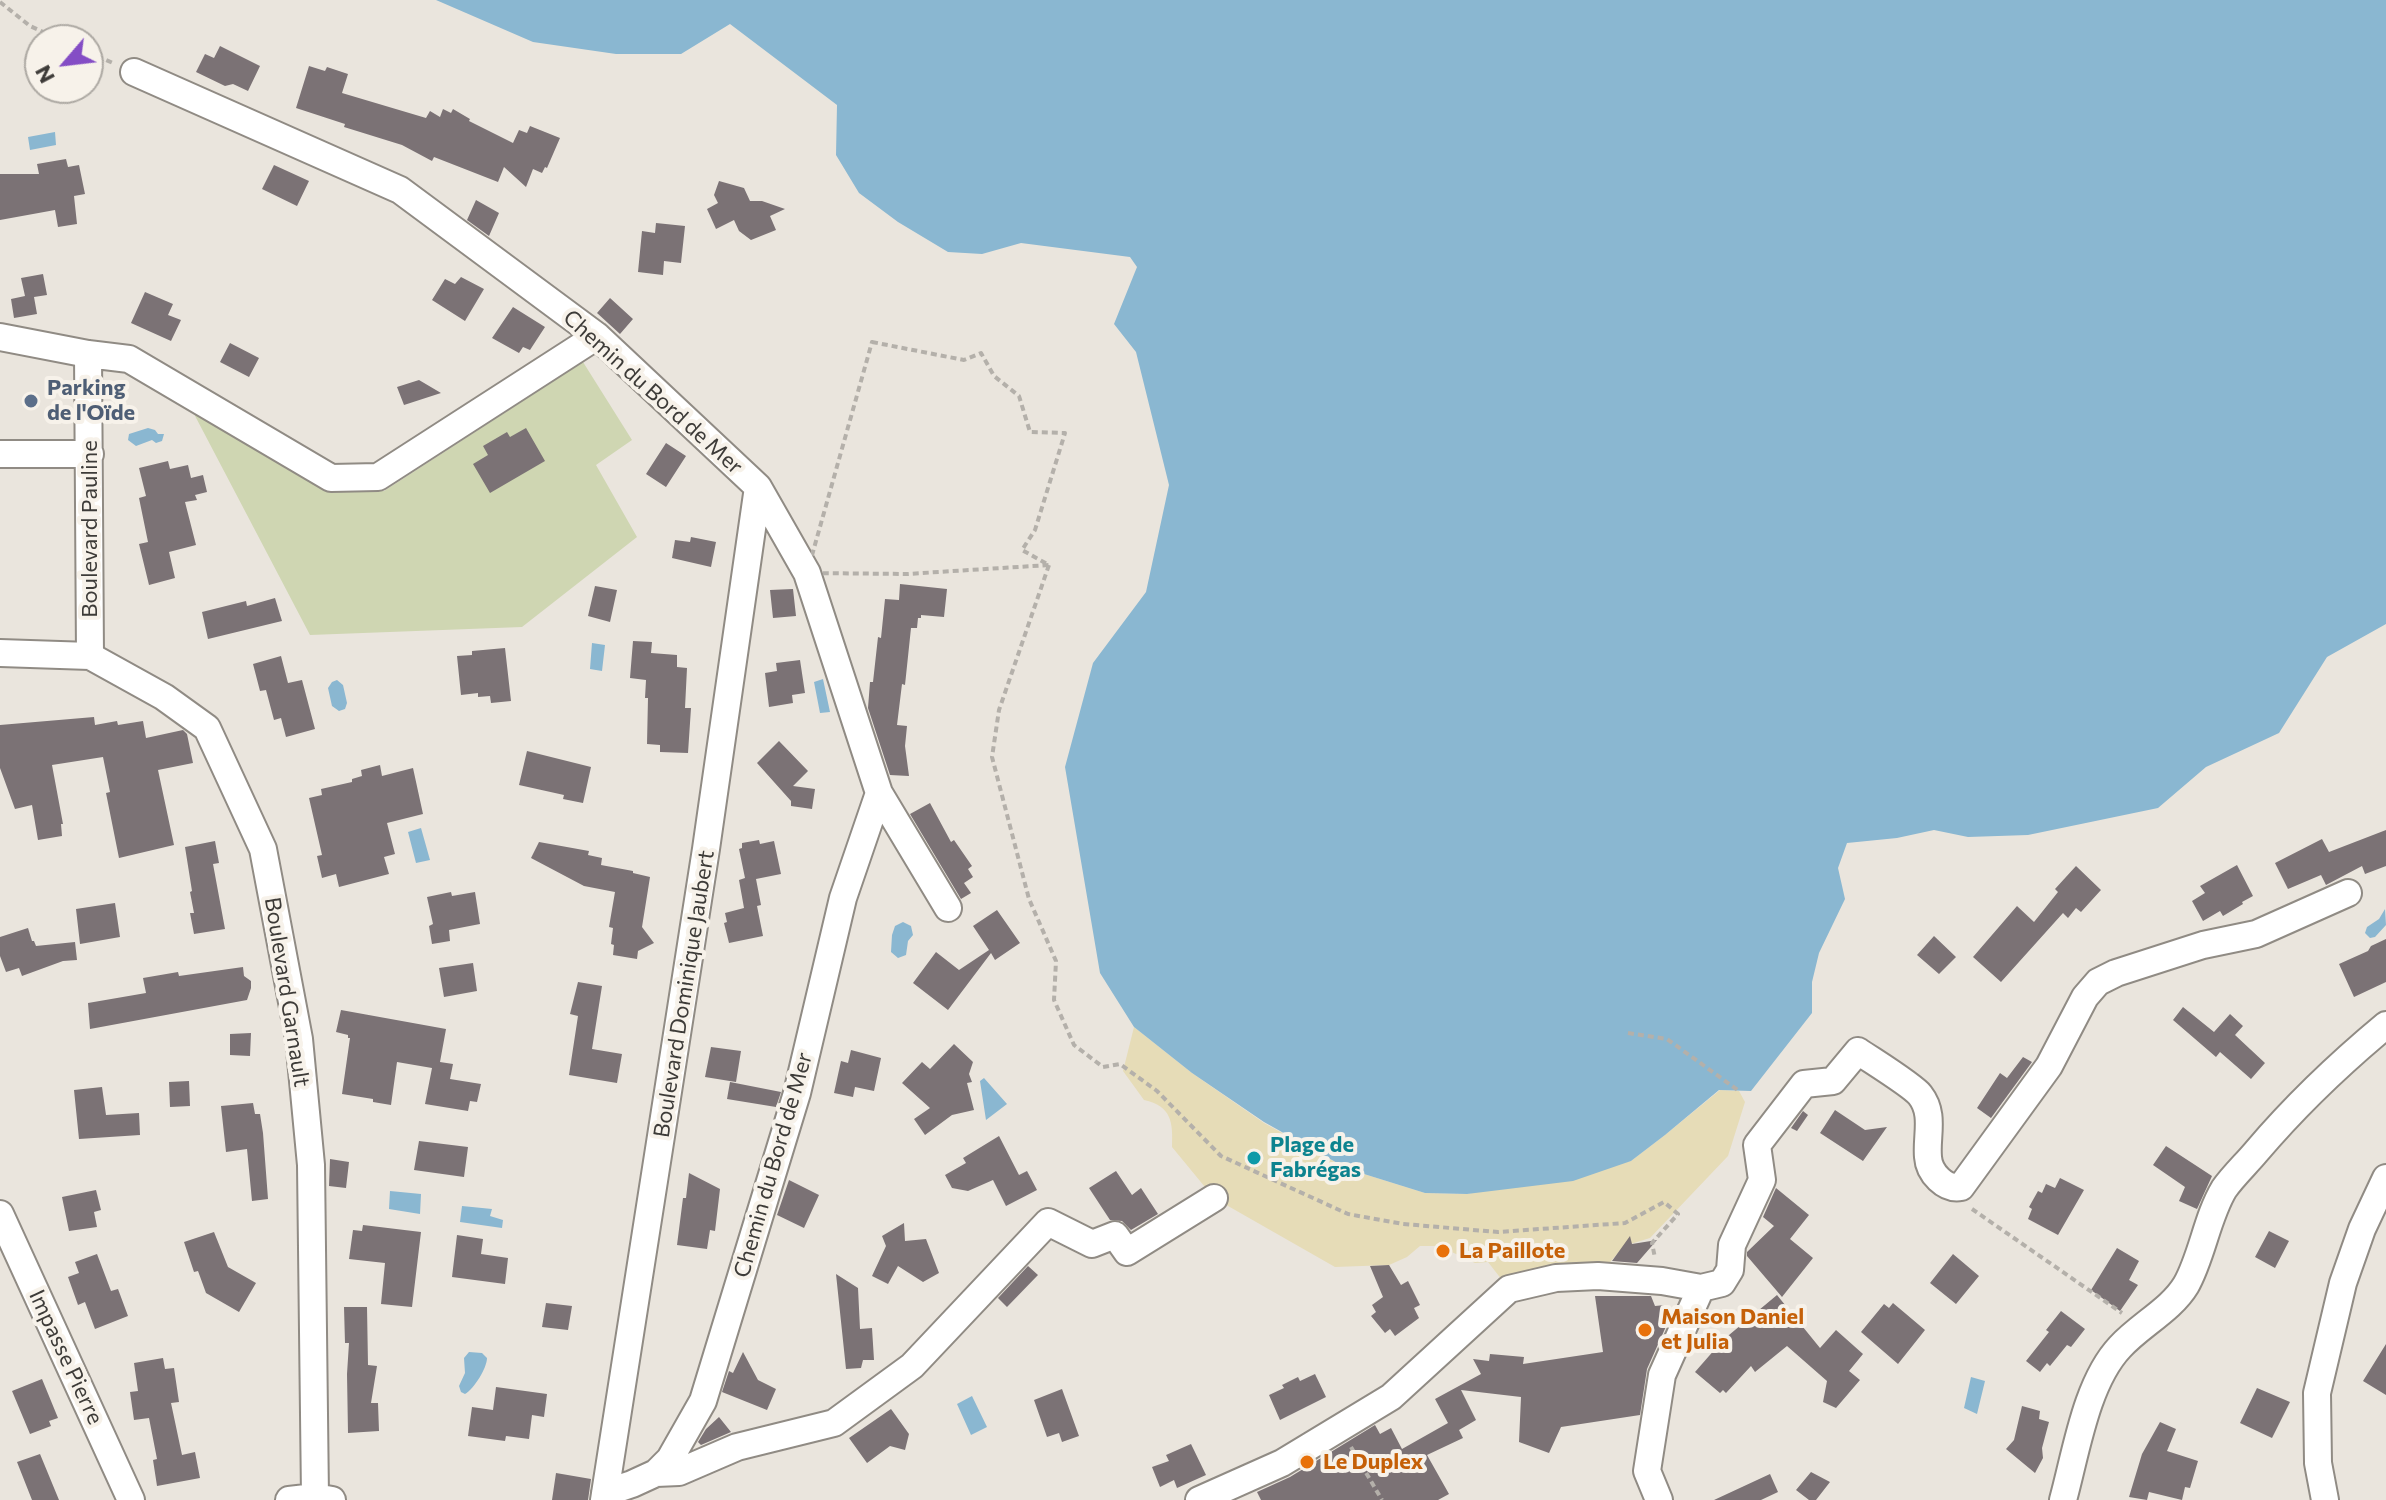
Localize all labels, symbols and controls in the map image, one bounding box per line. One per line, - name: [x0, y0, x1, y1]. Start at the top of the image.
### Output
- north arrow: [24, 24, 104, 104]
- text: N: [28, 61, 60, 88]
- street label: Chemin du Bord de Mer: [558, 304, 748, 480]
- place label: Parking de l'Oïde: [47, 375, 135, 426]
- marker: Parking de l'Oïde: [22, 392, 40, 410]
- street label: Boulevard Pauline: [77, 440, 103, 618]
- street label: Boulevard Dominique Jaubert: [648, 848, 720, 1140]
- street label: Boulevard Garnault: [259, 895, 315, 1089]
- street label: Chemin du Bord de Mer: [728, 1049, 818, 1281]
- place label: Plage de Fabrégas: [1270, 1132, 1361, 1184]
- marker: Plage de Fabrégas: [1245, 1149, 1263, 1167]
- place label: La Paillote: [1459, 1238, 1565, 1264]
- marker: La Paillote: [1434, 1242, 1452, 1260]
- street label: Impasse Pierre: [23, 1285, 109, 1429]
- place label: Maison Daniel et Julia: [1661, 1304, 1804, 1356]
- marker: Maison Daniel et Julia: [1636, 1321, 1654, 1339]
- place label: Le Duplex: [1323, 1449, 1423, 1475]
- marker: Le Duplex: [1298, 1453, 1316, 1471]

